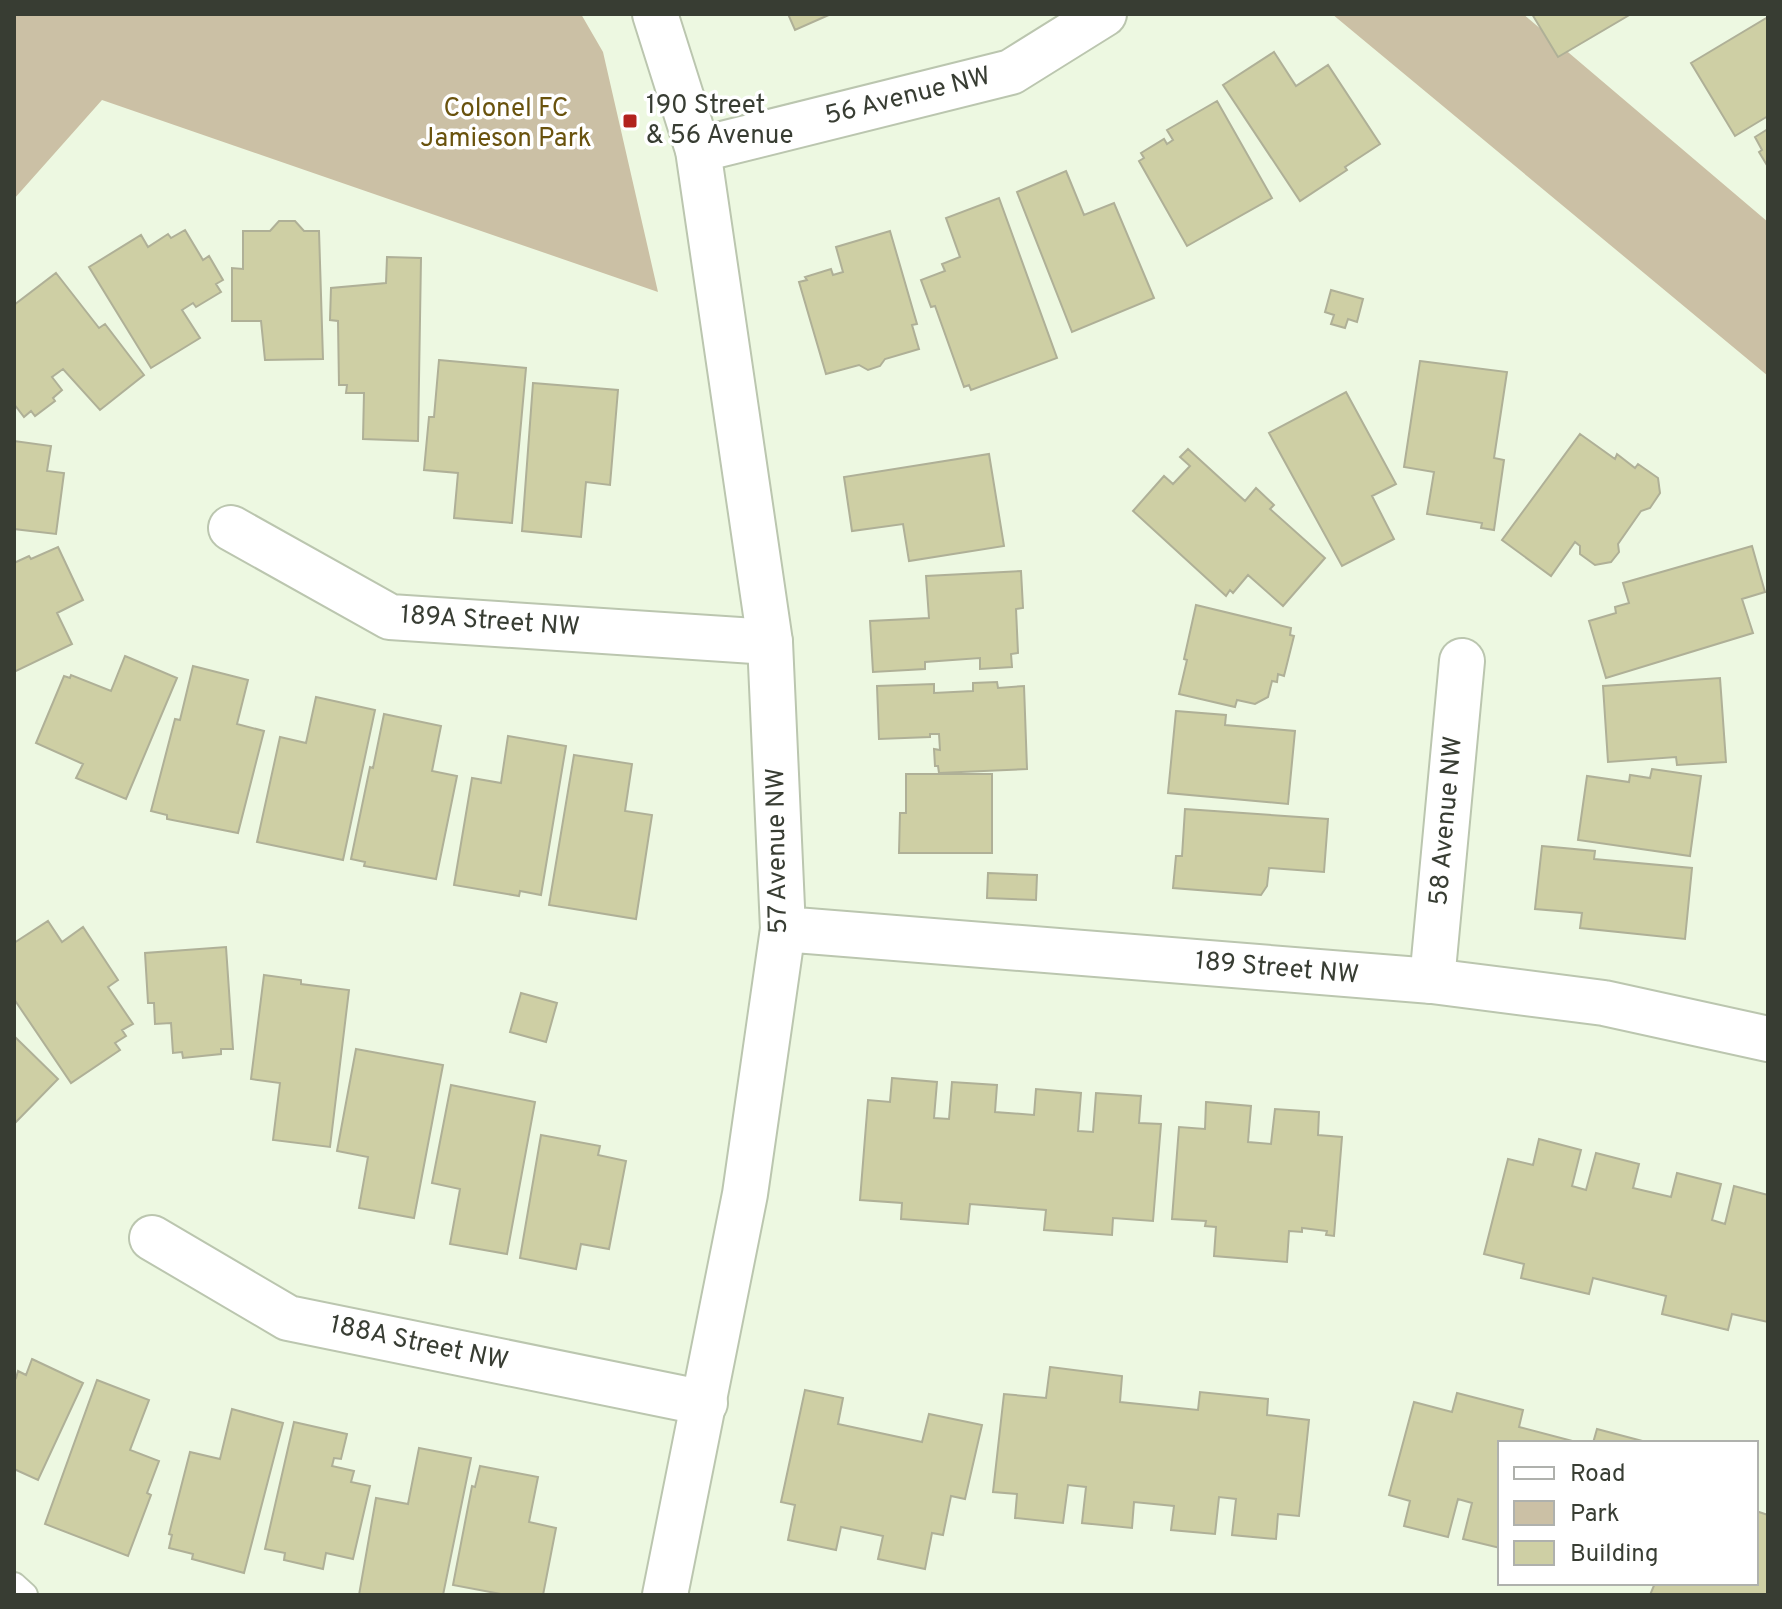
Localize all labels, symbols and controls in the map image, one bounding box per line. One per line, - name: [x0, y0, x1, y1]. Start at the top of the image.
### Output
- street label: 56 Avenue NW: [822, 60, 994, 134]
- place label: 190 Street & 56 Avenue: [646, 90, 793, 153]
- park label: Colonel FC Jamieson Park: [420, 93, 592, 156]
- marker: 190 Street & 56 Avenue: [621, 112, 639, 130]
- street label: 189A Street NW: [399, 599, 581, 645]
- street label: 58 Avenue NW: [1423, 735, 1471, 907]
- street label: 57 Avenue NW: [760, 767, 796, 935]
- street label: 189 Street NW: [1194, 945, 1360, 993]
- street label: 188A Street NW: [327, 1309, 511, 1379]
- legend: [1498, 1441, 1758, 1585]
- text: Road: [1570, 1460, 1626, 1490]
- text: Park: [1570, 1500, 1620, 1530]
- text: Building: [1570, 1540, 1659, 1570]

